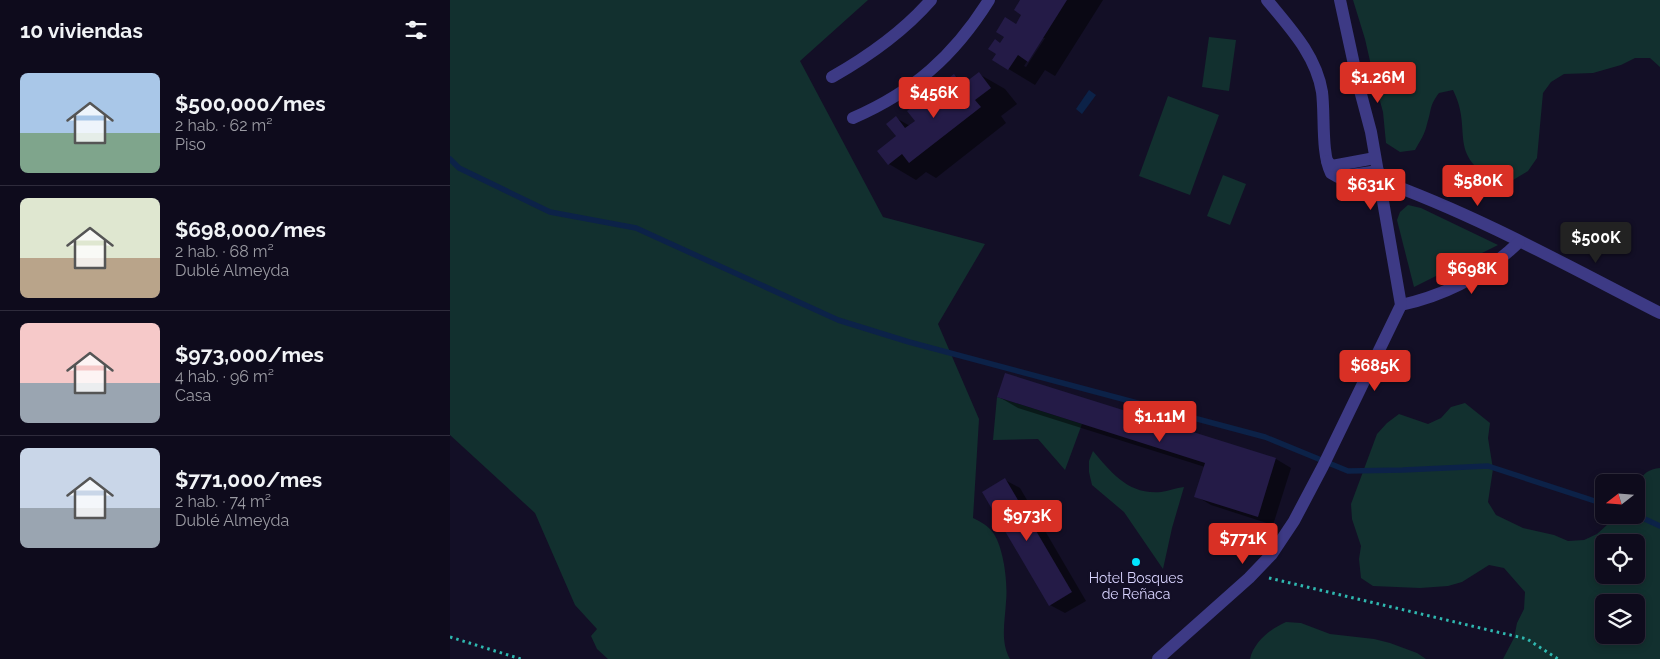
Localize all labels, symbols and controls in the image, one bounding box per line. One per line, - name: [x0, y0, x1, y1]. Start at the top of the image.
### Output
- icon: filters: [402, 16, 430, 44]
- text: 10 viviendas: [20, 18, 143, 43]
- pin: $1.26M: [1337, 62, 1419, 104]
- text: $1.26M: [1351, 68, 1405, 87]
- pin: $456K: [899, 76, 969, 119]
- text: $456K: [910, 83, 958, 102]
- text: $500,000/mes: [175, 91, 326, 116]
- icon: home: [60, 93, 120, 153]
- text: 2 hab. · 62 m²: [175, 116, 273, 135]
- text: Piso: [175, 135, 206, 154]
- pin: $580K: [1443, 164, 1513, 207]
- pin: $631K: [1336, 168, 1406, 211]
- text: $580K: [1453, 171, 1503, 190]
- text: $631K: [1347, 175, 1395, 194]
- text: $698,000/mes: [175, 217, 326, 242]
- icon: home: [60, 218, 120, 278]
- pin: $500K: [1561, 222, 1631, 264]
- text: $500K: [1571, 228, 1621, 247]
- text: 2 hab. · 68 m²: [175, 242, 274, 261]
- pin: $698K: [1437, 252, 1507, 295]
- text: $698K: [1447, 259, 1497, 278]
- text: Dublé Almeyda: [175, 261, 289, 280]
- text: $973,000/mes: [175, 342, 324, 367]
- icon: home: [60, 343, 120, 403]
- pin: $685K: [1340, 350, 1410, 392]
- text: $685K: [1350, 356, 1400, 375]
- text: 4 hab. · 96 m²: [175, 367, 274, 386]
- text: Casa: [175, 386, 211, 405]
- pin: $1.11M: [1119, 400, 1201, 443]
- text: $1.11M: [1134, 407, 1186, 426]
- text: $771,000/mes: [175, 467, 322, 492]
- icon: home: [60, 468, 120, 528]
- north arrow: [1595, 474, 1645, 524]
- map controls: [1595, 474, 1645, 644]
- text: 2 hab. · 74 m²: [175, 492, 271, 511]
- pin: $973K: [992, 500, 1062, 542]
- text: $973K: [1003, 506, 1051, 525]
- text: Dublé Almeyda: [175, 511, 289, 530]
- pin: $771K: [1208, 522, 1278, 565]
- text: $771K: [1220, 529, 1266, 548]
- button: locate: [1595, 534, 1645, 584]
- marker: Hotel Bosques de Reñaca: [1130, 556, 1142, 568]
- place label: Hotel Bosques de Reñaca: [1089, 570, 1183, 602]
- button: layers: [1595, 594, 1645, 644]

